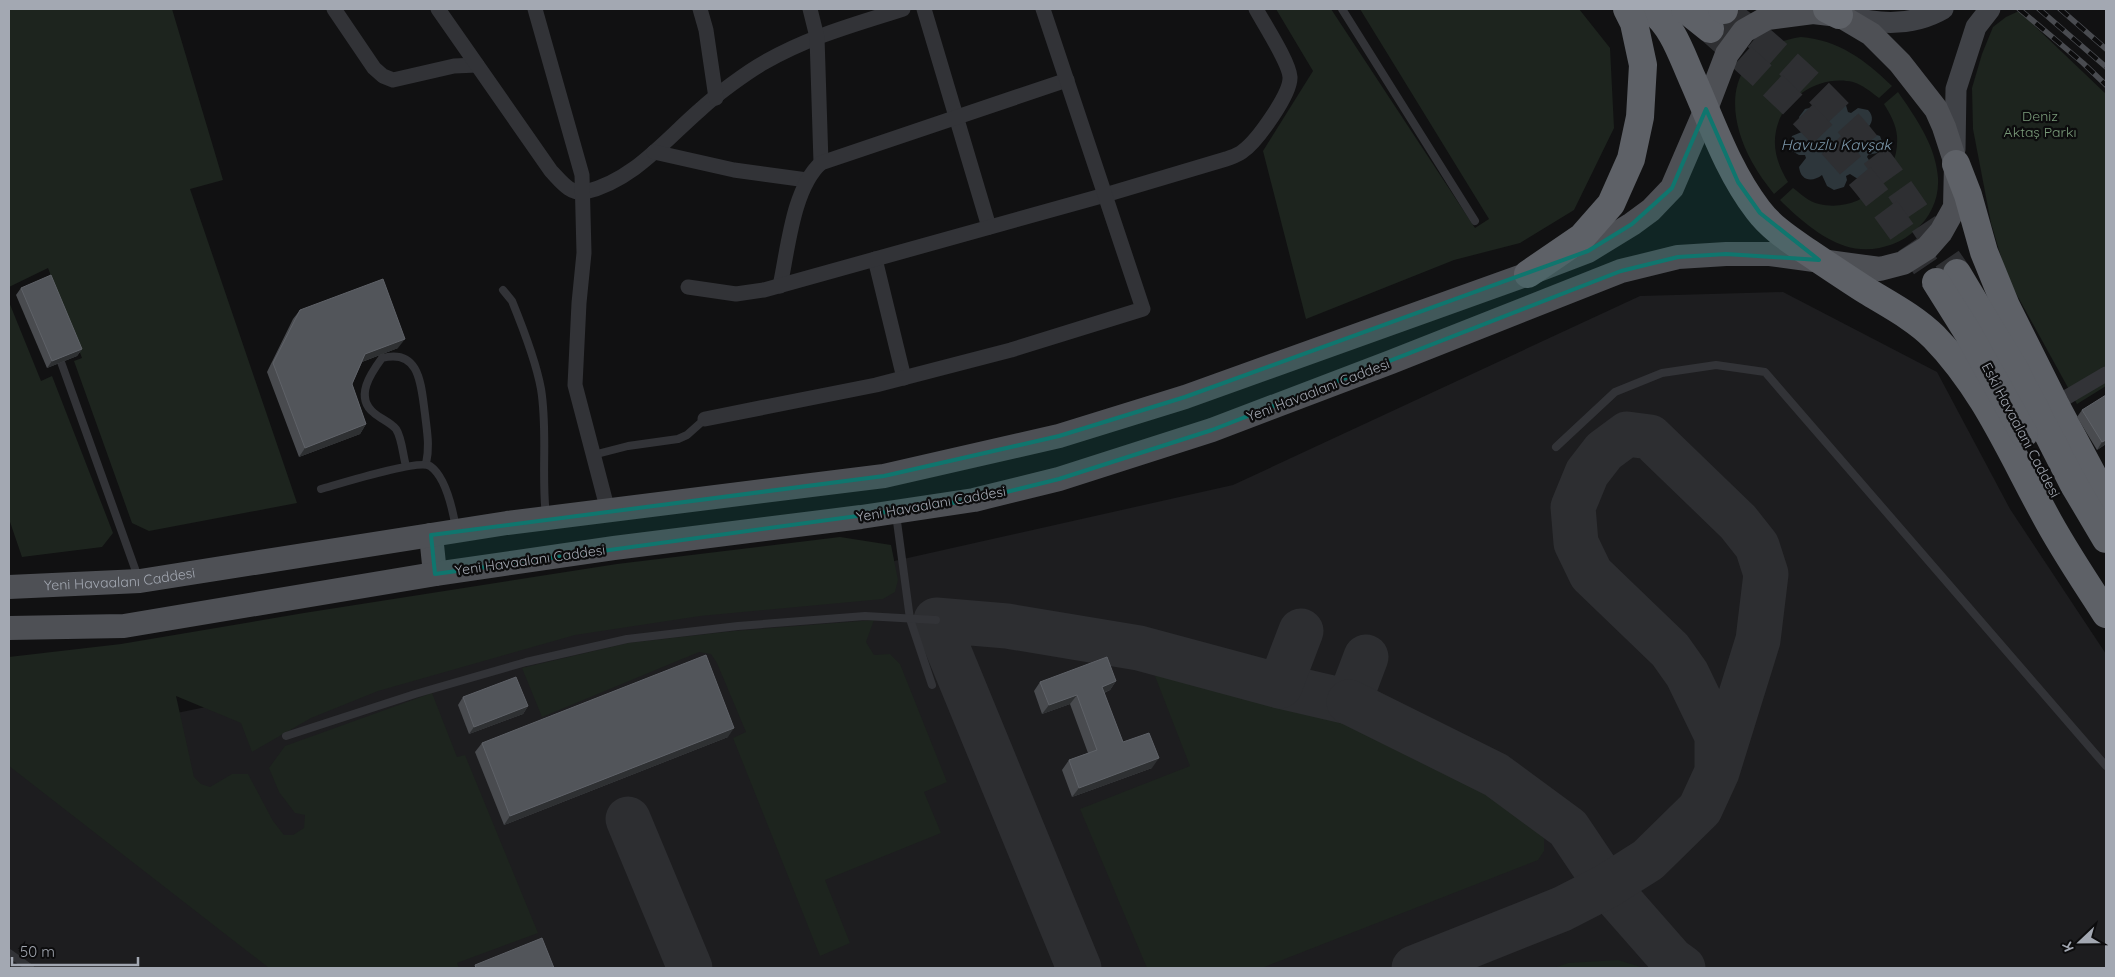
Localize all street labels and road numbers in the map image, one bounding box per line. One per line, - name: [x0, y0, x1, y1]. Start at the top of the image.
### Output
- street label: Yeni Havaalanı Caddesi: [1244, 354, 1392, 426]
- street label: Eski Havaalanı Caddesi: [1978, 359, 2064, 501]
- street label: Yeni Havaalanı Caddesi: [855, 482, 1007, 526]
- street label: Yeni Havaalanı Caddesi: [454, 541, 606, 579]
- street label: Yeni Havaalanı Caddesi: [44, 563, 196, 594]

